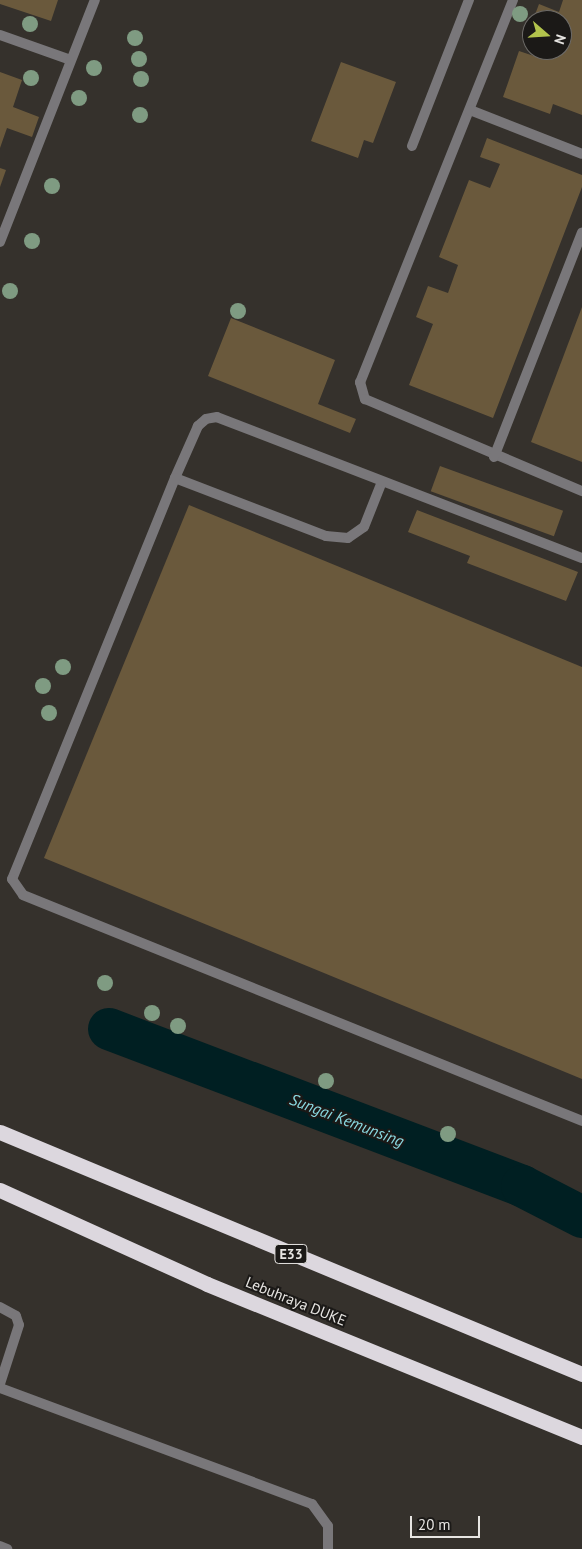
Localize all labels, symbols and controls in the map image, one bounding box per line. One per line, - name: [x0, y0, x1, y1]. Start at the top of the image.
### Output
- north arrow: [522, 10, 572, 60]
- text: N: [550, 32, 570, 47]
- water label: Sungai Kemunsing: [287, 1089, 407, 1151]
- road number: E33: [274, 1242, 308, 1266]
- street label: Lebuhraya DUKE: [243, 1273, 349, 1329]
- scale bar: [412, 1506, 482, 1538]
- text: 20 m: [418, 1515, 451, 1534]

